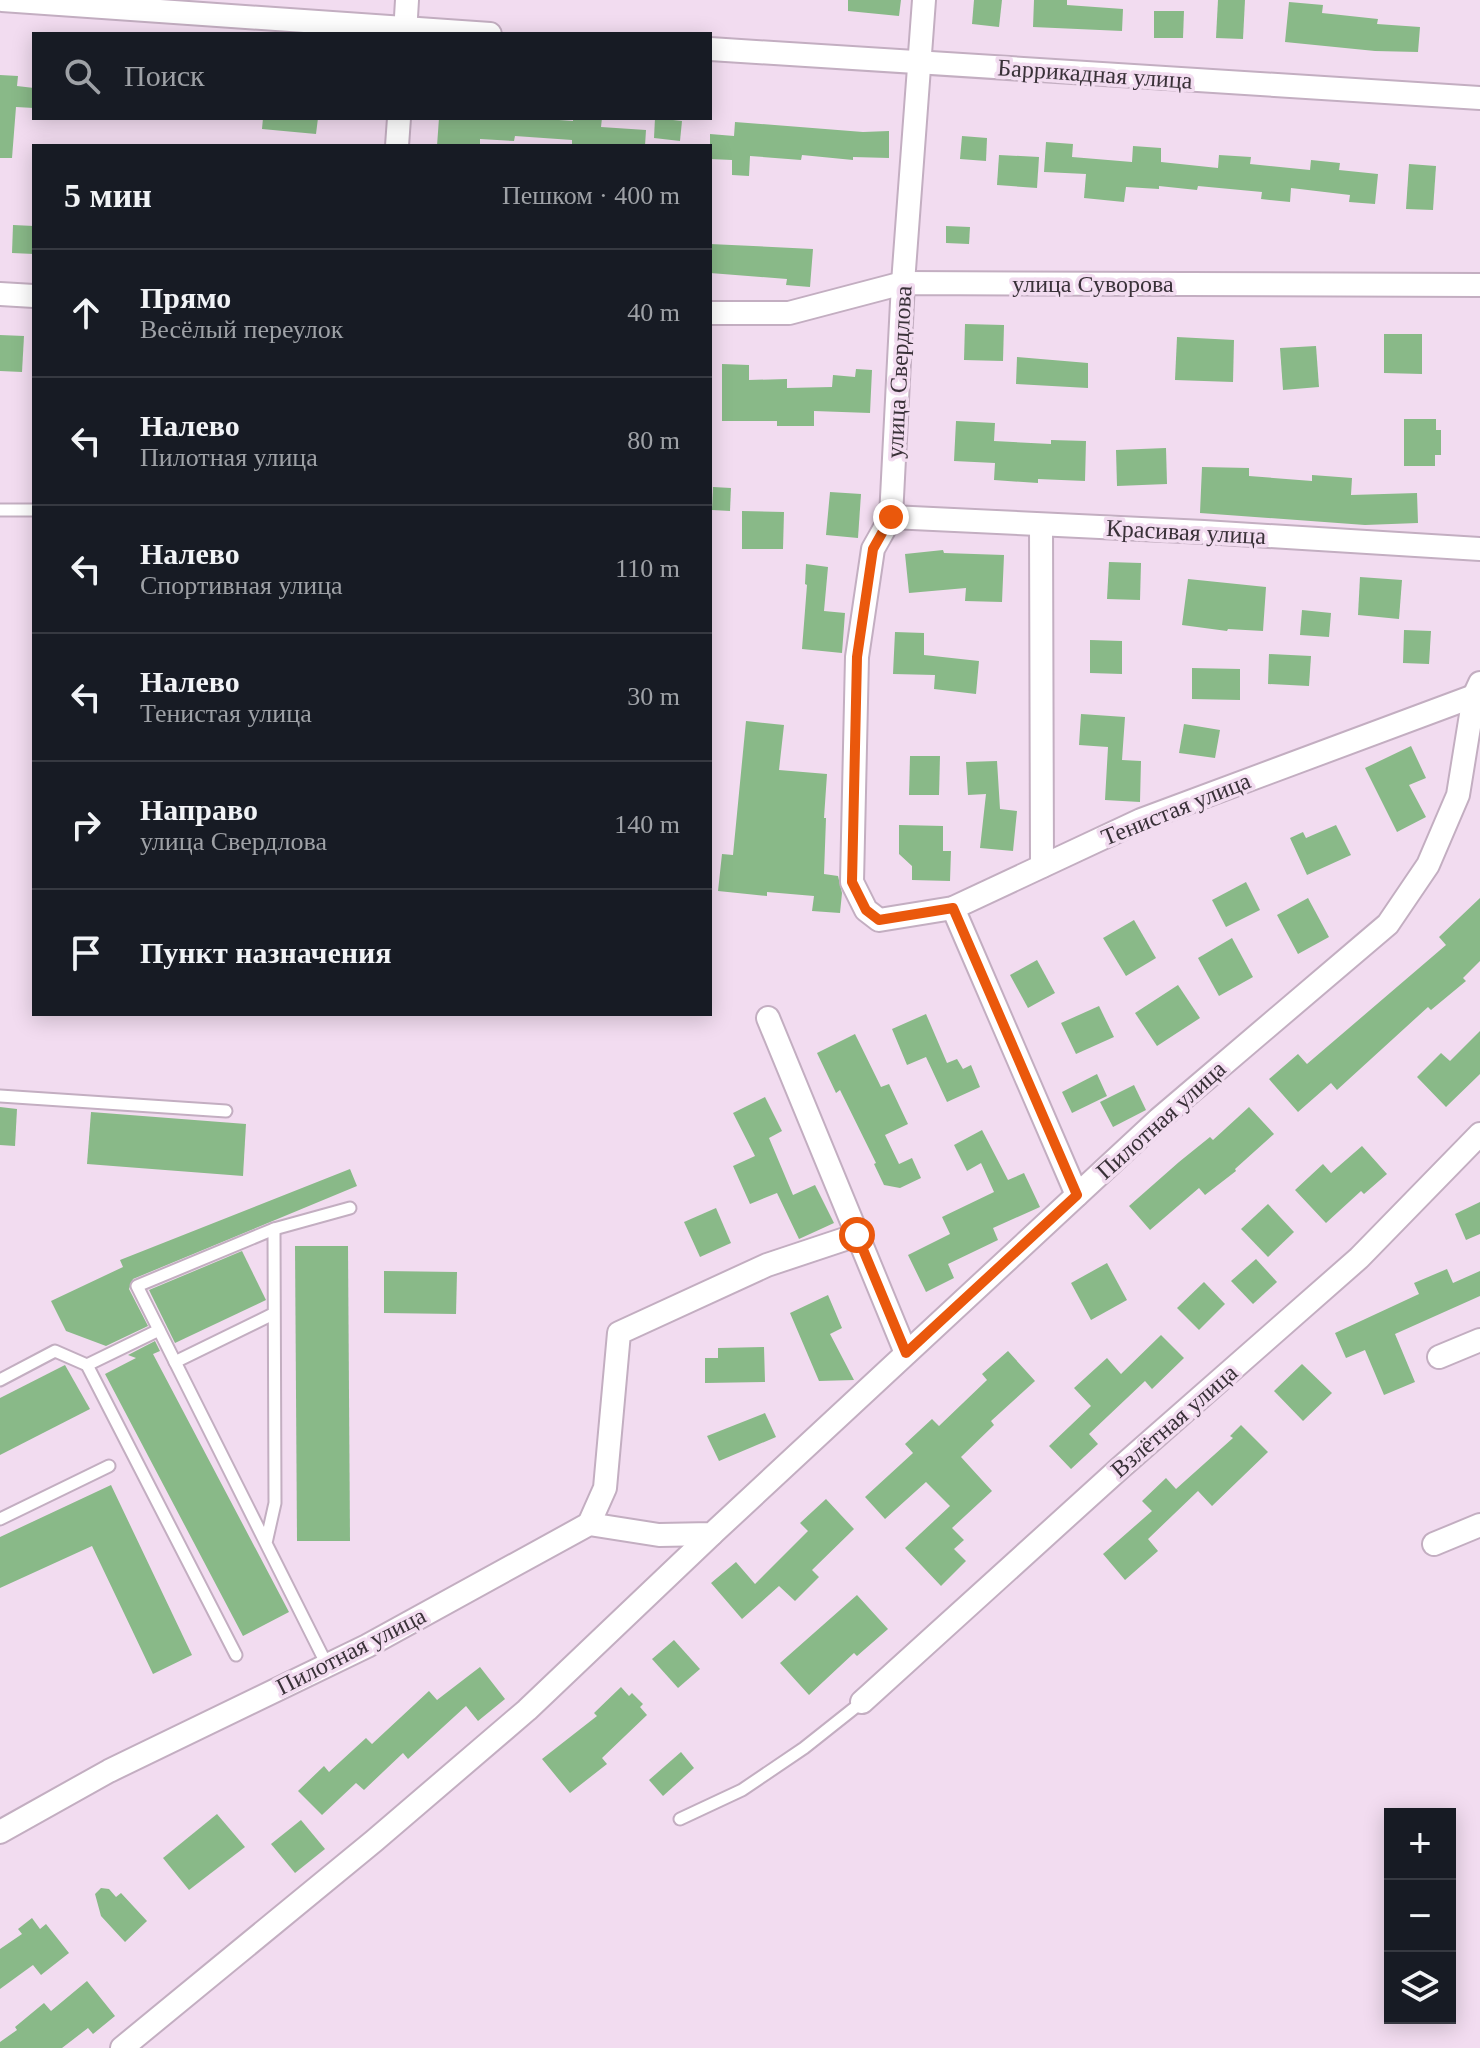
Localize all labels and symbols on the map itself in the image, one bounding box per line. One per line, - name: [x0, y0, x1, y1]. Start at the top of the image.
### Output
- street label: Баррикадная улица: [997, 54, 1194, 94]
- street label: улица Суворова: [1012, 271, 1174, 297]
- street label: улица Свердлова: [881, 285, 917, 459]
- route end: [873, 499, 909, 535]
- street label: Красивая улица: [1105, 515, 1267, 549]
- street label: Тенистая улица: [1098, 767, 1255, 851]
- street label: Пилотная улица: [1091, 1055, 1231, 1185]
- route start: [839, 1217, 875, 1253]
- street label: Взлётная улица: [1106, 1359, 1243, 1483]
- street label: Пилотная улица: [272, 1602, 430, 1700]

